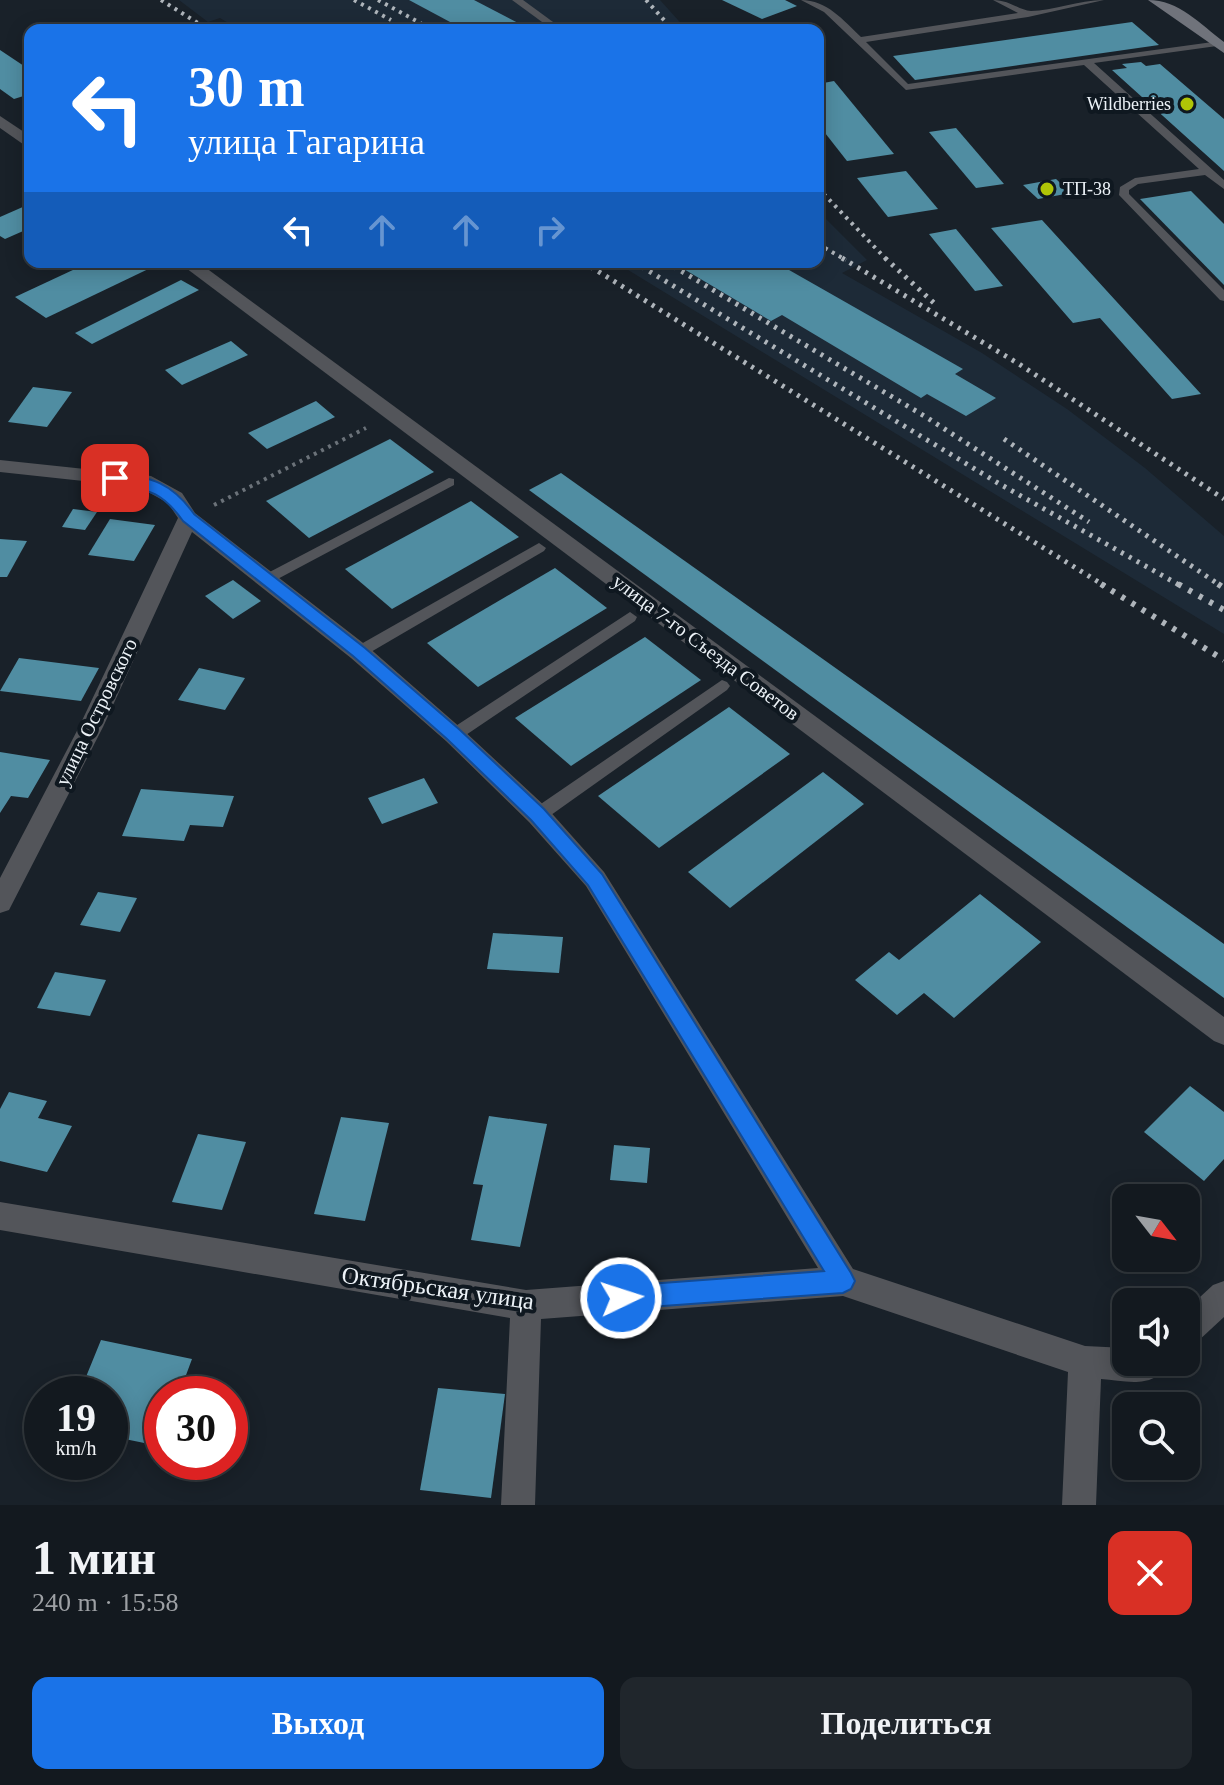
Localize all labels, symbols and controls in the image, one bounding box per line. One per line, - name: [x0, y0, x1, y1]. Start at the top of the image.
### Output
- icon: left: [56, 56, 160, 160]
- text: 30 m: [188, 56, 305, 118]
- place label: Wildberries: [1087, 94, 1171, 114]
- marker: Wildberries: [1178, 95, 1196, 113]
- text: улица Гагарина: [188, 122, 425, 162]
- place label: ТП-38: [1063, 179, 1111, 199]
- marker: ТП-38: [1038, 180, 1056, 198]
- icon: left: [276, 208, 320, 252]
- icon: ahead: [360, 208, 404, 252]
- icon: ahead: [444, 208, 488, 252]
- icon: right: [528, 208, 572, 252]
- pin: [81, 444, 149, 512]
- icon: arrive: [93, 456, 137, 500]
- street label: улица 7-го Съезда Советов: [608, 570, 804, 725]
- street label: улица Островского: [51, 635, 142, 790]
- north arrow: [1112, 1184, 1200, 1272]
- map controls: [1112, 1184, 1200, 1480]
- position arrow: [579, 1256, 663, 1340]
- street label: Октябрьская улица: [340, 1262, 536, 1314]
- button: sound: [1112, 1288, 1200, 1376]
- speed limit sign: 30: [144, 1376, 248, 1480]
- button: search: [1112, 1392, 1200, 1480]
- text: 19: [56, 1395, 96, 1440]
- text: km/h: [55, 1437, 97, 1459]
- text: 1 мин: [32, 1531, 156, 1584]
- button: close: [1108, 1531, 1192, 1615]
- text: 240 m · 15:58: [32, 1588, 179, 1617]
- button: Выход: [32, 1677, 604, 1769]
- button: Поделиться: [620, 1677, 1192, 1769]

